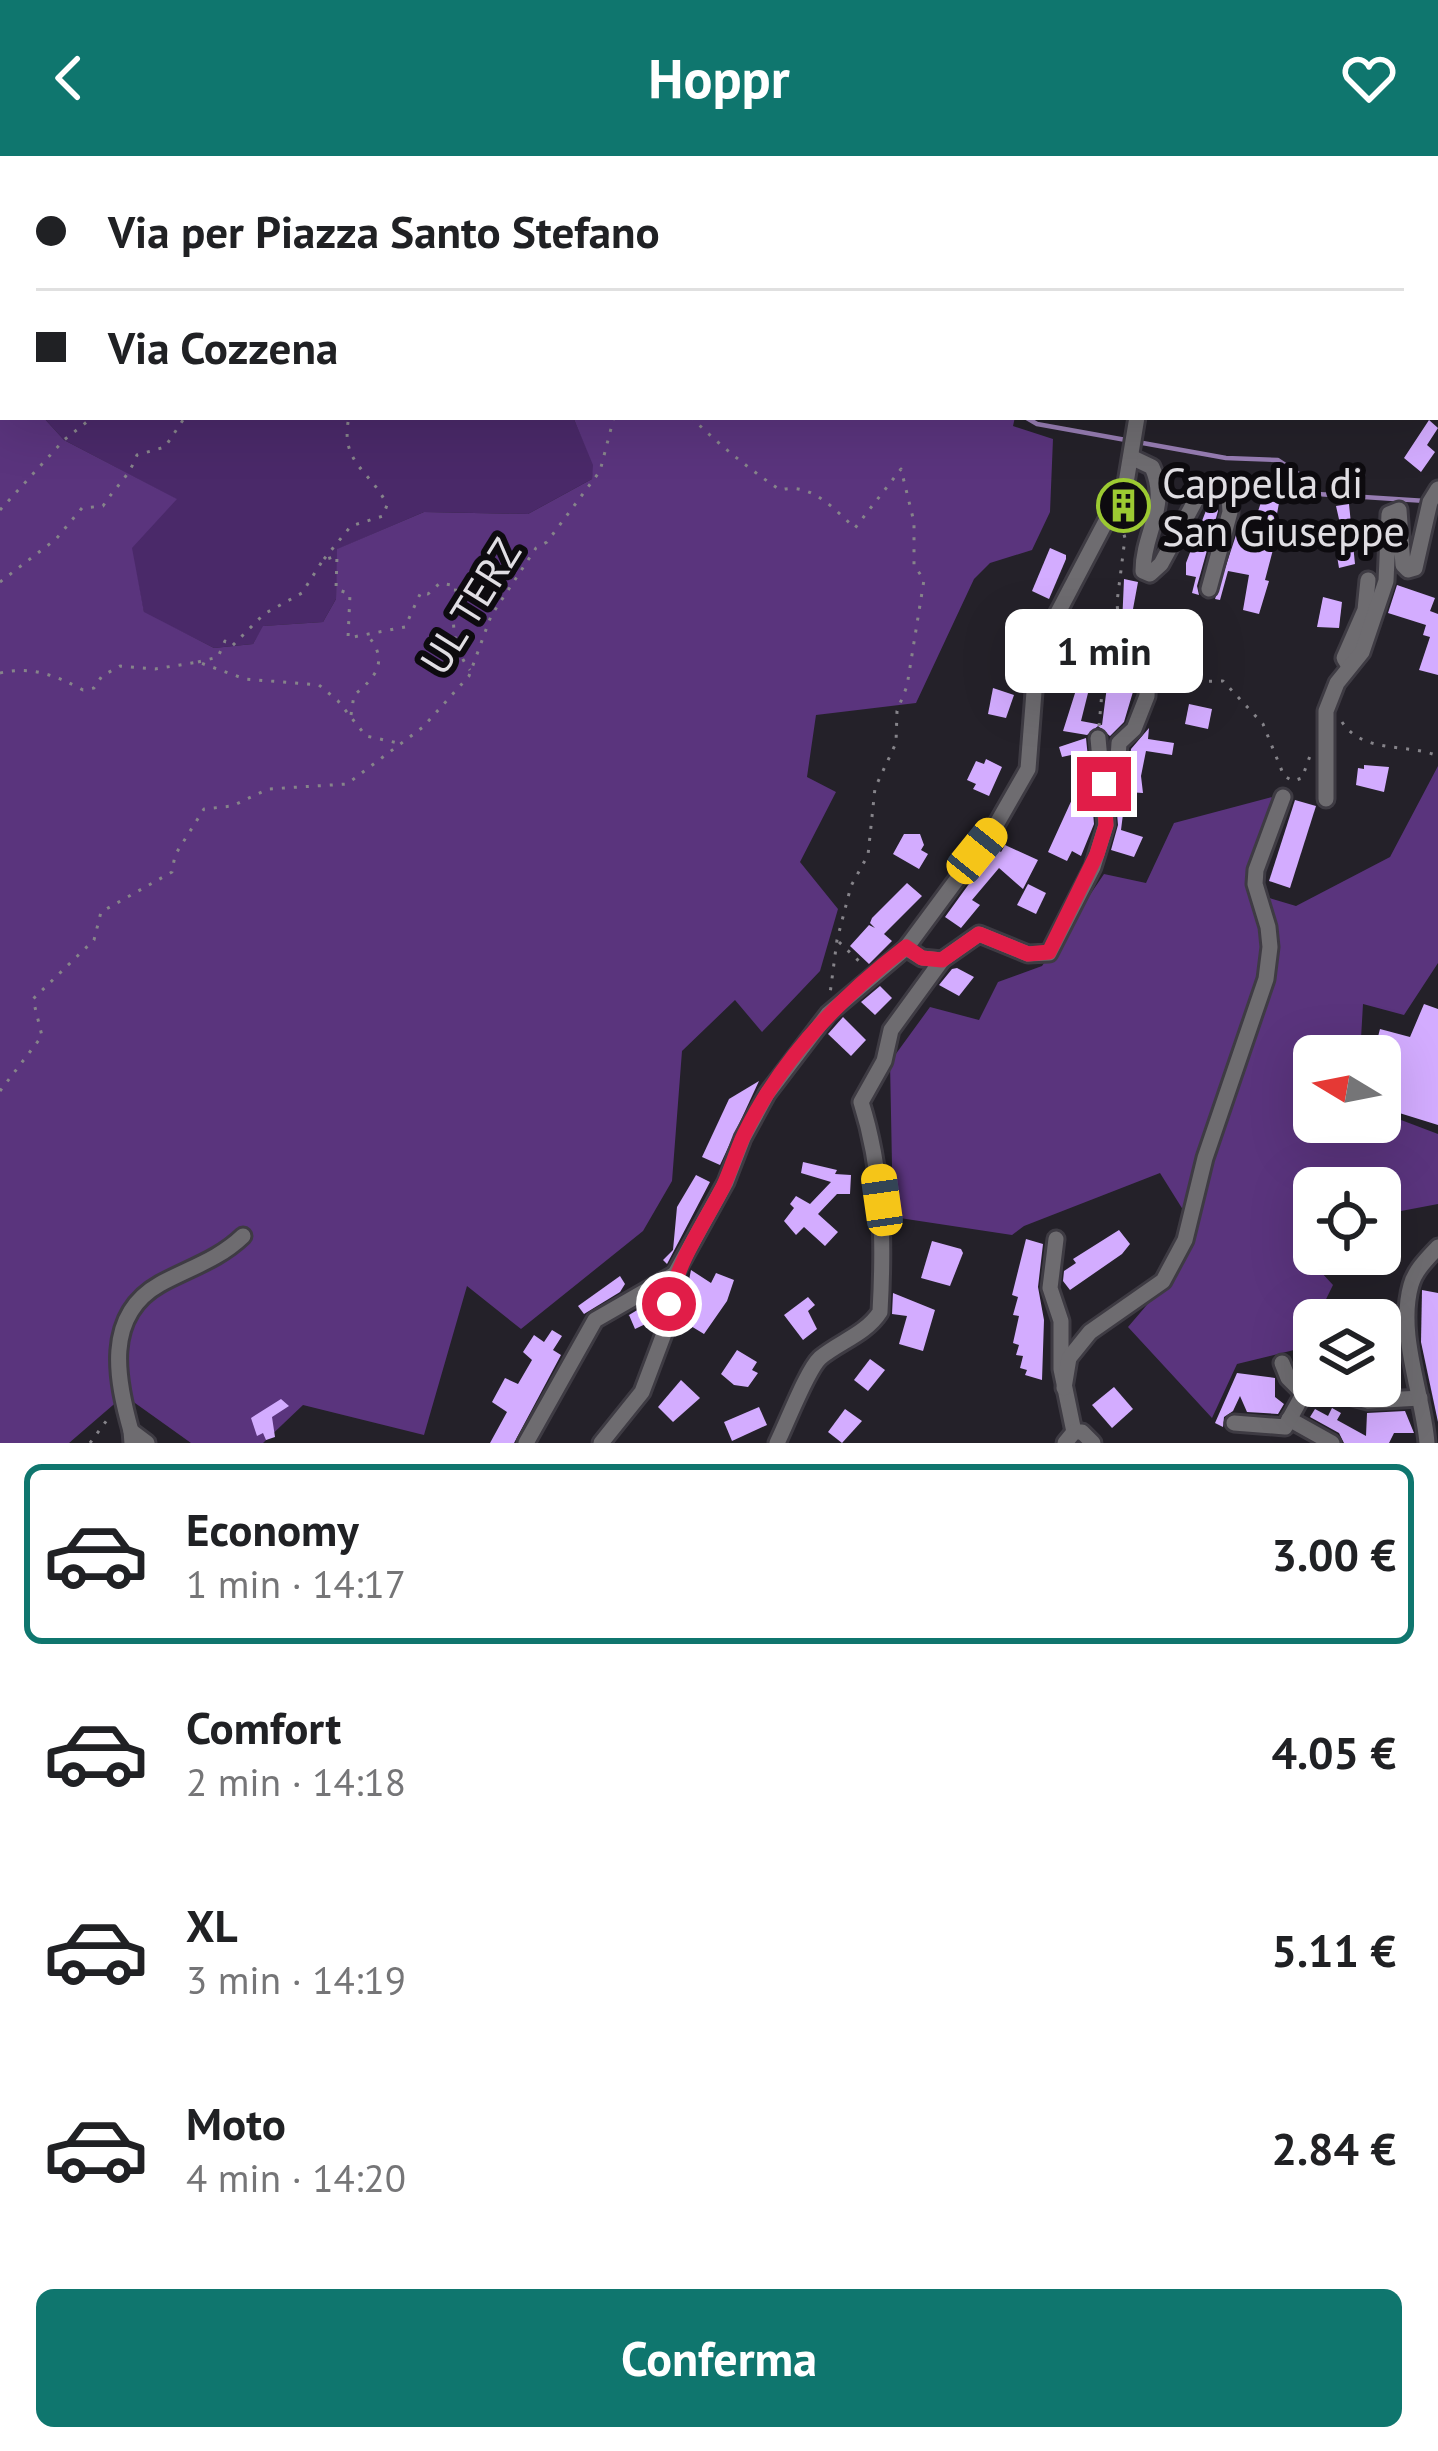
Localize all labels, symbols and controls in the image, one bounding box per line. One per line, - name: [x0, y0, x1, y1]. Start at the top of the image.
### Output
- text: Hoppr: [648, 43, 790, 113]
- icon: back: [36, 45, 102, 111]
- icon: heart: [1336, 45, 1402, 111]
- text: Via per Piazza Santo Stefano: [108, 202, 660, 260]
- text: Via Cozzena: [108, 318, 338, 376]
- place label: Cappella di San Giuseppe: [1162, 455, 1405, 558]
- building icon: Cappella di San Giuseppe: [1095, 478, 1151, 534]
- street label: UL TERZ: [407, 528, 533, 684]
- callout: 1 min: [1005, 610, 1203, 694]
- text: 1 min: [1056, 625, 1152, 676]
- route end: [1077, 757, 1131, 811]
- car: [940, 812, 1014, 890]
- north arrow: [1293, 1035, 1401, 1143]
- map controls: [1293, 1035, 1401, 1407]
- car: [859, 1162, 905, 1238]
- button: locate: [1293, 1167, 1401, 1275]
- route start: [642, 1277, 696, 1331]
- button: layers: [1293, 1299, 1401, 1407]
- icon: car: [42, 1500, 150, 1608]
- text: Economy: [186, 1500, 359, 1558]
- text: 3.00 €: [1271, 1525, 1396, 1583]
- text: 1 min · 14:17: [186, 1558, 406, 1609]
- icon: car: [42, 1698, 150, 1806]
- text: Comfort: [186, 1698, 341, 1756]
- text: 4.05 €: [1271, 1723, 1396, 1781]
- text: 2 min · 14:18: [186, 1756, 406, 1807]
- icon: car: [42, 1896, 150, 2004]
- text: XL: [186, 1896, 238, 1954]
- text: 5.11 €: [1271, 1921, 1396, 1979]
- text: 3 min · 14:19: [186, 1954, 406, 2005]
- icon: car: [42, 2094, 150, 2202]
- text: Moto: [186, 2094, 286, 2152]
- text: 2.84 €: [1271, 2119, 1396, 2177]
- text: 4 min · 14:20: [186, 2152, 406, 2203]
- button: Conferma: [36, 2289, 1402, 2427]

